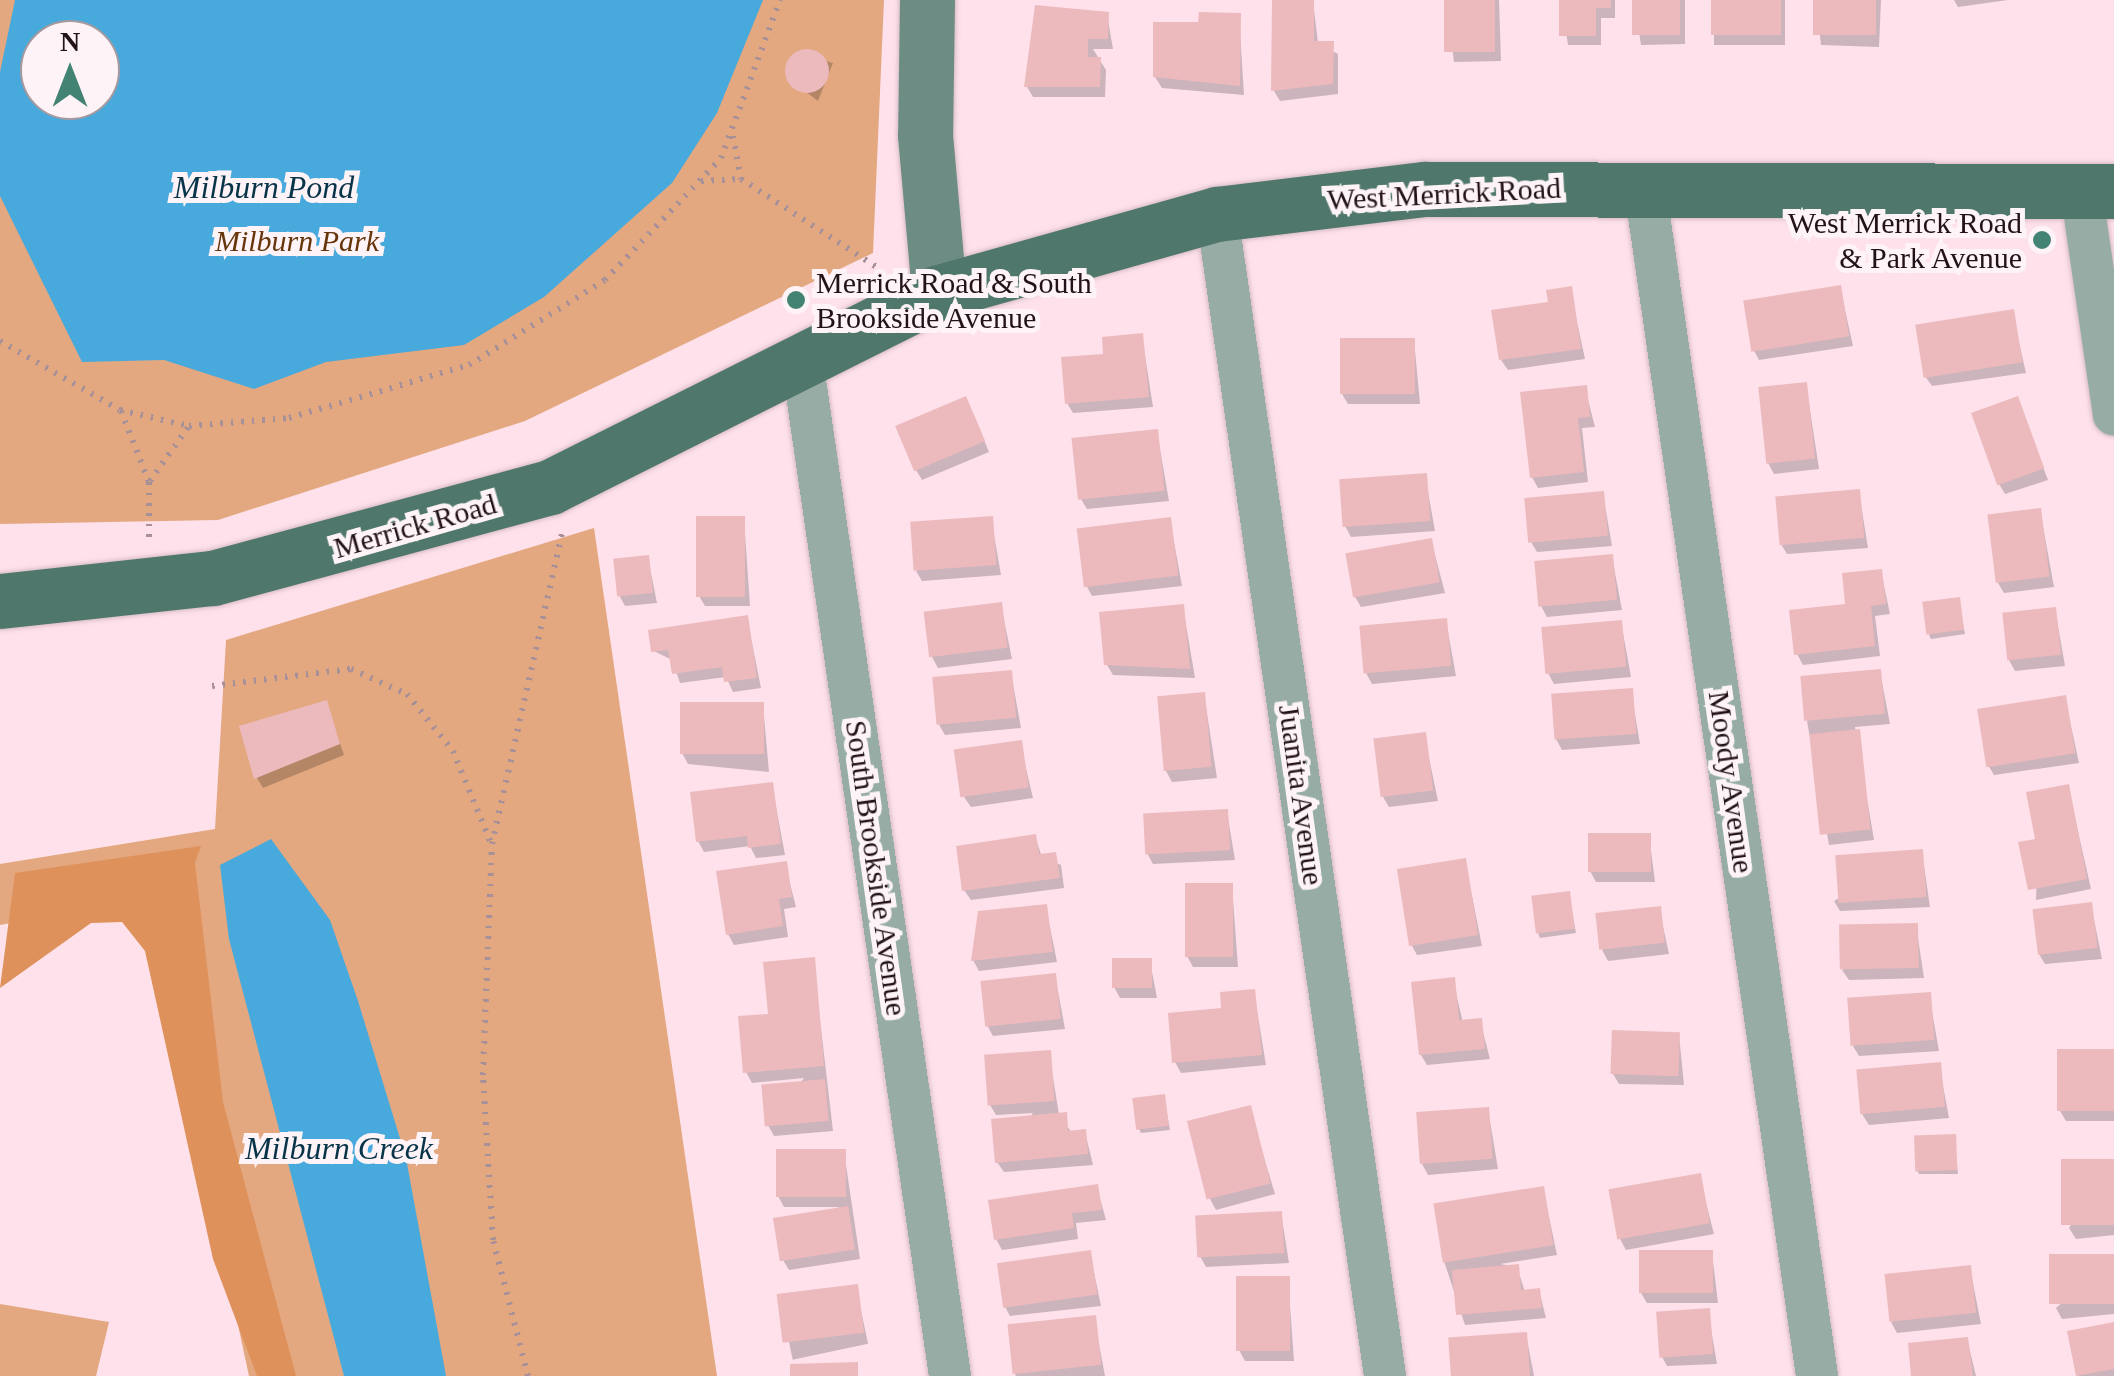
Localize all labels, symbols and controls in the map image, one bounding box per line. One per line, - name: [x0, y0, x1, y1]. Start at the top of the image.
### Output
- north arrow: [20, 20, 120, 120]
- text: N: [60, 26, 80, 57]
- water label: Milburn Pond: [174, 168, 354, 206]
- street label: West Merrick Road: [1326, 170, 1562, 218]
- place label: West Merrick Road & Park Avenue: [1788, 205, 2022, 276]
- park label: Milburn Park: [215, 223, 379, 259]
- marker: West Merrick Road & Park Avenue: [2031, 229, 2053, 251]
- place label: Merrick Road & South Brookside Avenue: [816, 265, 1092, 336]
- marker: Merrick Road & South Brookside Avenue: [785, 289, 807, 311]
- street label: Merrick Road: [330, 486, 500, 566]
- street label: Moody Avenue: [1700, 688, 1762, 876]
- street label: Juanita Avenue: [1270, 702, 1332, 888]
- street label: South Brookside Avenue: [837, 717, 915, 1019]
- water label: Milburn Creek: [245, 1129, 433, 1167]

